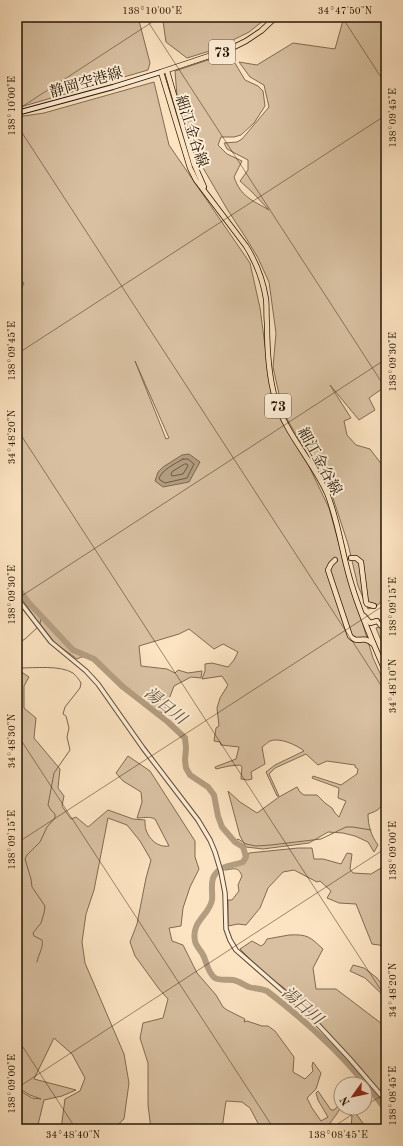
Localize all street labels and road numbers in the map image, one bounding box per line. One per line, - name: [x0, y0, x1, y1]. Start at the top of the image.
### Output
- road number: 73: [209, 40, 235, 64]
- street label: 静岡空港線: [48, 64, 125, 101]
- street label: 細江金谷線: [172, 93, 211, 169]
- road number: 73: [265, 394, 291, 418]
- street label: 細江金谷線: [294, 424, 345, 498]

